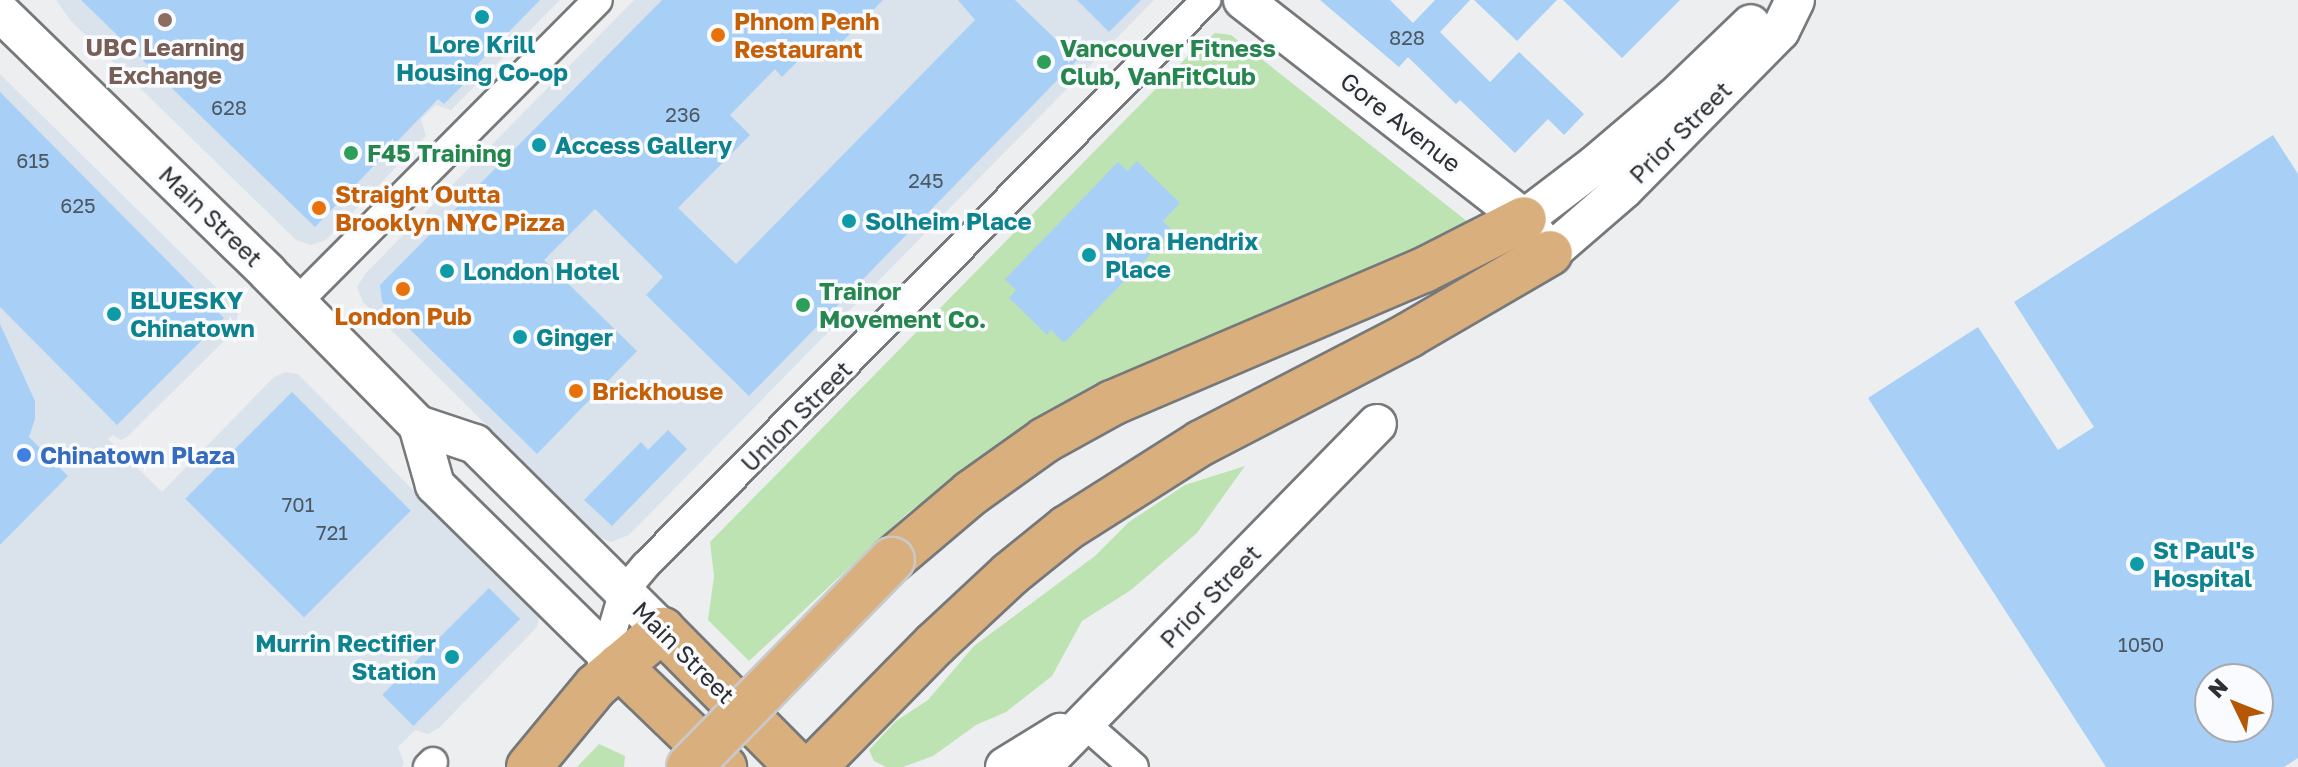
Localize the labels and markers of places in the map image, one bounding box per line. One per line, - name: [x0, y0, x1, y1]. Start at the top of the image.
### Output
- place label: Phnom Penh Restaurant: [734, 7, 880, 63]
- marker: Lore Krill Housing Co-op: [473, 8, 491, 26]
- marker: UBC Learning Exchange: [156, 11, 174, 29]
- marker: Phnom Penh Restaurant: [709, 26, 727, 44]
- place label: Lore Krill Housing Co-op: [396, 30, 568, 86]
- place label: UBC Learning Exchange: [86, 33, 244, 89]
- place label: Vancouver Fitness Club, VanFitClub: [1060, 34, 1276, 90]
- marker: Vancouver Fitness Club, VanFitClub: [1035, 53, 1053, 71]
- place label: Access Gallery: [555, 131, 732, 159]
- marker: Access Gallery: [530, 136, 548, 154]
- place label: F45 Training: [367, 139, 511, 167]
- marker: F45 Training: [342, 144, 360, 162]
- place label: Straight Outta Brooklyn NYC Pizza: [335, 180, 565, 236]
- marker: Straight Outta Brooklyn NYC Pizza: [310, 199, 328, 217]
- place label: Solheim Place: [865, 207, 1032, 235]
- marker: Solheim Place: [840, 212, 858, 230]
- place label: Nora Hendrix Place: [1105, 227, 1258, 283]
- marker: Nora Hendrix Place: [1080, 246, 1098, 264]
- place label: London Hotel: [463, 257, 620, 285]
- marker: London Hotel: [438, 262, 456, 280]
- place label: Trainor Movement Co.: [819, 277, 986, 333]
- marker: London Pub: [394, 280, 412, 298]
- place label: BLUESKY Chinatown: [130, 286, 255, 342]
- marker: Trainor Movement Co.: [794, 296, 812, 314]
- place label: London Pub: [334, 302, 472, 330]
- marker: BLUESKY Chinatown: [105, 305, 123, 323]
- place label: Ginger: [536, 323, 613, 351]
- marker: Ginger: [511, 328, 529, 346]
- place label: Brickhouse: [592, 377, 723, 405]
- marker: Brickhouse: [567, 382, 585, 400]
- place label: Chinatown Plaza: [40, 441, 235, 469]
- marker: Chinatown Plaza: [15, 446, 33, 464]
- place label: St Paul's Hospital: [2153, 536, 2255, 592]
- marker: St Paul's Hospital: [2128, 555, 2146, 573]
- place label: Murrin Rectifier Station: [255, 629, 436, 685]
- marker: Murrin Rectifier Station: [443, 648, 461, 666]

